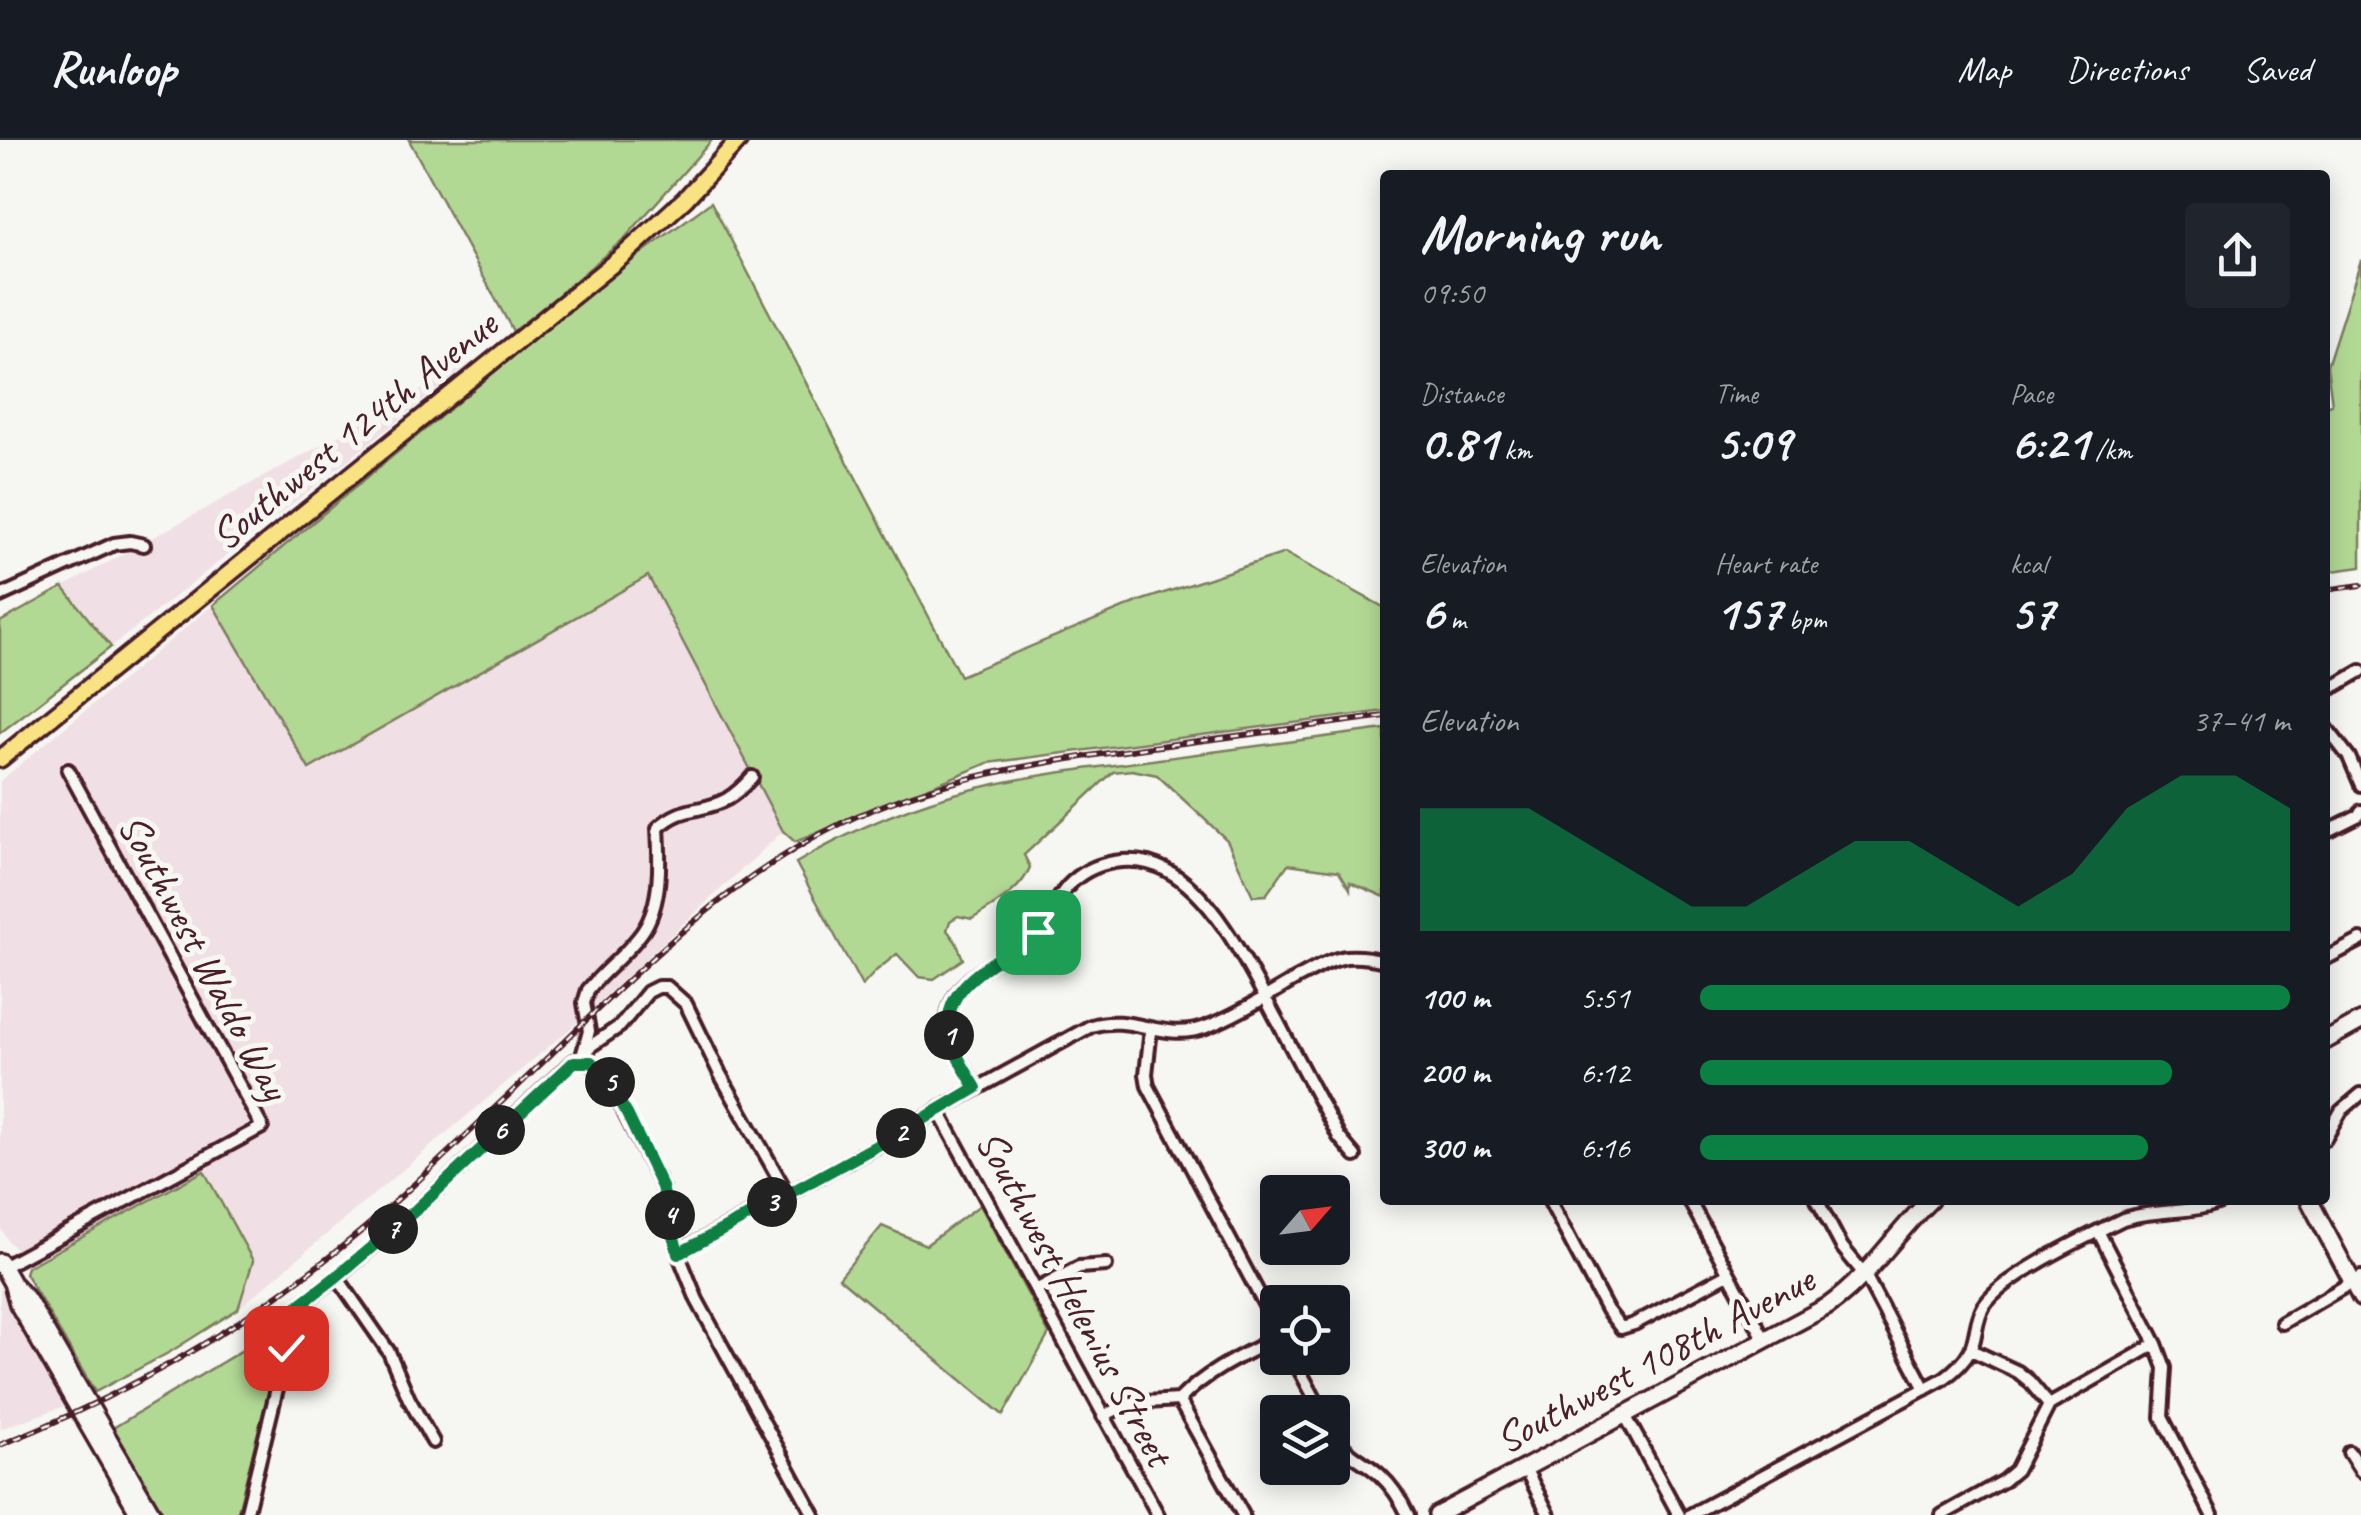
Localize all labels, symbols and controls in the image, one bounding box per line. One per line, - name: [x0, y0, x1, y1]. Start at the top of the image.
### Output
- text: Runloop: [50, 39, 176, 99]
- text: Map: [1958, 47, 2011, 92]
- text: Directions: [2066, 47, 2188, 92]
- text: Saved: [2243, 47, 2311, 92]
- text: Morning run: [1420, 199, 1660, 269]
- button: share: [2185, 203, 2290, 308]
- text: 09:50: [1420, 272, 1484, 313]
- street label: Southwest 124th Avenue: [200, 297, 510, 562]
- text: Distance: [1420, 376, 1504, 411]
- text: Time: [1715, 376, 1758, 411]
- text: Pace: [2010, 376, 2053, 411]
- text: 0.81: [1420, 411, 1497, 474]
- text: 5:09: [1715, 411, 1791, 474]
- text: 6:21: [2010, 411, 2088, 474]
- text: km: [1497, 432, 1532, 467]
- text: /km: [2088, 432, 2132, 467]
- text: Elevation: [1420, 546, 1506, 581]
- text: Heart rate: [1715, 546, 1817, 581]
- text: kcal: [2010, 546, 2047, 581]
- text: 6: [1420, 581, 1444, 644]
- text: 157: [1715, 581, 1782, 644]
- text: 57: [2010, 581, 2054, 644]
- text: m: [1444, 602, 1466, 637]
- text: bpm: [1782, 602, 1827, 637]
- text: Elevation: [1420, 700, 1518, 741]
- text: 37–41 m: [2192, 700, 2290, 741]
- street label: Southwest Waldo Way: [106, 805, 303, 1111]
- pin: [996, 890, 1081, 975]
- icon: arrive: [1011, 905, 1066, 960]
- text: 100 m: [1420, 977, 1489, 1018]
- text: 5:51: [1580, 977, 1630, 1018]
- pin: 1: [924, 1010, 974, 1060]
- text: 1: [943, 1017, 955, 1052]
- text: 200 m: [1420, 1052, 1489, 1093]
- text: 6:12: [1580, 1052, 1630, 1093]
- pin: 5: [585, 1057, 635, 1107]
- text: 5: [604, 1064, 616, 1099]
- pin: 6: [475, 1105, 525, 1155]
- pin: 2: [876, 1108, 926, 1158]
- text: 6: [493, 1112, 507, 1147]
- text: 2: [895, 1115, 907, 1150]
- street label: Southwest Helenius Street: [964, 1121, 1187, 1478]
- text: 300 m: [1420, 1127, 1489, 1168]
- text: 6:16: [1580, 1127, 1630, 1168]
- north arrow: [1260, 1175, 1350, 1265]
- map controls: [1260, 1175, 1350, 1485]
- pin: 3: [747, 1177, 797, 1227]
- text: 3: [766, 1184, 778, 1219]
- pin: 4: [645, 1190, 695, 1240]
- text: 4: [664, 1197, 676, 1232]
- pin: 7: [368, 1204, 418, 1254]
- text: 7: [387, 1211, 399, 1246]
- street label: Southwest 108th Avenue: [1486, 1252, 1825, 1466]
- button: locate: [1260, 1285, 1350, 1375]
- pin: [244, 1306, 329, 1391]
- icon: check: [259, 1321, 314, 1376]
- button: layers: [1260, 1395, 1350, 1485]

